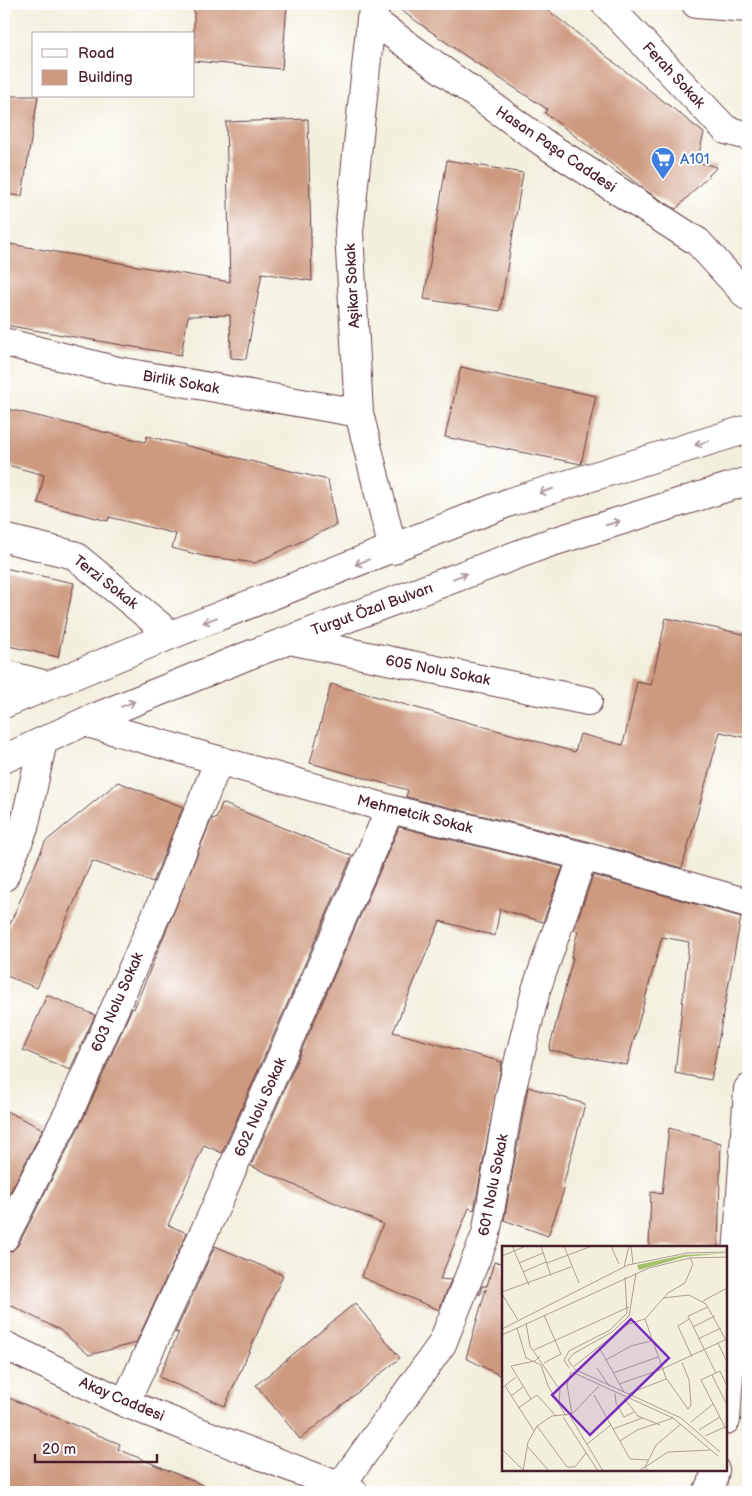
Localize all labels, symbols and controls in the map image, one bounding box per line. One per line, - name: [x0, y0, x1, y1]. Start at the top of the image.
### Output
- legend: [32, 32, 195, 98]
- street label: Ferah Sokak: [638, 38, 710, 113]
- text: Road: [78, 44, 114, 63]
- text: Building: [78, 68, 133, 87]
- street label: Hasan Paşa Caddesi: [492, 102, 620, 197]
- supermarket icon: A101: [650, 146, 676, 180]
- place label: A101: [680, 150, 710, 169]
- street label: Aşikar Sokak: [341, 242, 364, 329]
- street label: Birlik Sokak: [141, 366, 221, 399]
- one-way arrow: [694, 439, 710, 449]
- one-way arrow: [539, 487, 555, 497]
- one-way arrow: [605, 518, 621, 528]
- street label: Terzi Sokak: [70, 551, 142, 614]
- one-way arrow: [355, 558, 370, 567]
- one-way arrow: [452, 571, 467, 580]
- street label: Turgut Özal Bulvarı: [309, 579, 436, 640]
- one-way arrow: [203, 616, 219, 625]
- street label: 605 Nolu Sokak: [384, 651, 493, 690]
- one-way arrow: [120, 698, 135, 708]
- street label: Mehmetcik Sokak: [355, 791, 475, 838]
- street label: 603 Nolu Sokak: [87, 949, 148, 1055]
- street label: 602 Nolu Sokak: [230, 1054, 291, 1160]
- street label: 601 Nolu Sokak: [474, 1132, 513, 1238]
- inset map: [502, 1246, 727, 1471]
- street label: Akay Caddesi: [76, 1373, 167, 1426]
- scale bar: [35, 1431, 158, 1463]
- text: 20 m: [42, 1440, 76, 1459]

